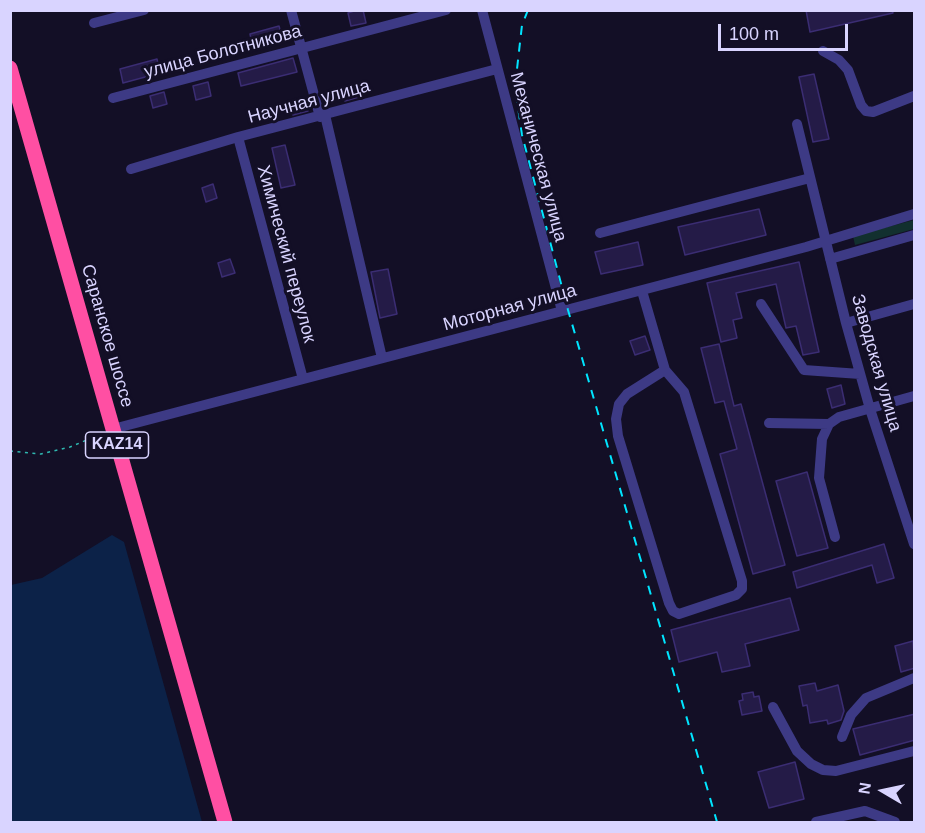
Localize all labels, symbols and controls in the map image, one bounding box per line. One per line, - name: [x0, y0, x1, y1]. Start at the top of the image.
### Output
- scale bar: [721, 12, 852, 50]
- street label: улица Болотникова: [142, 21, 304, 83]
- text: 100 m: [729, 24, 779, 44]
- street label: Механическая улица: [505, 70, 571, 244]
- street label: Научная улица: [246, 75, 372, 129]
- street label: Химический переулок: [252, 163, 320, 345]
- street label: Саранское шоссе: [76, 262, 138, 410]
- street label: Моторная улица: [441, 280, 579, 336]
- street label: Заводская улица: [846, 292, 906, 434]
- road number: KAZ14: [86, 432, 148, 458]
- north arrow: [853, 761, 913, 821]
- text: N: [855, 781, 874, 795]

